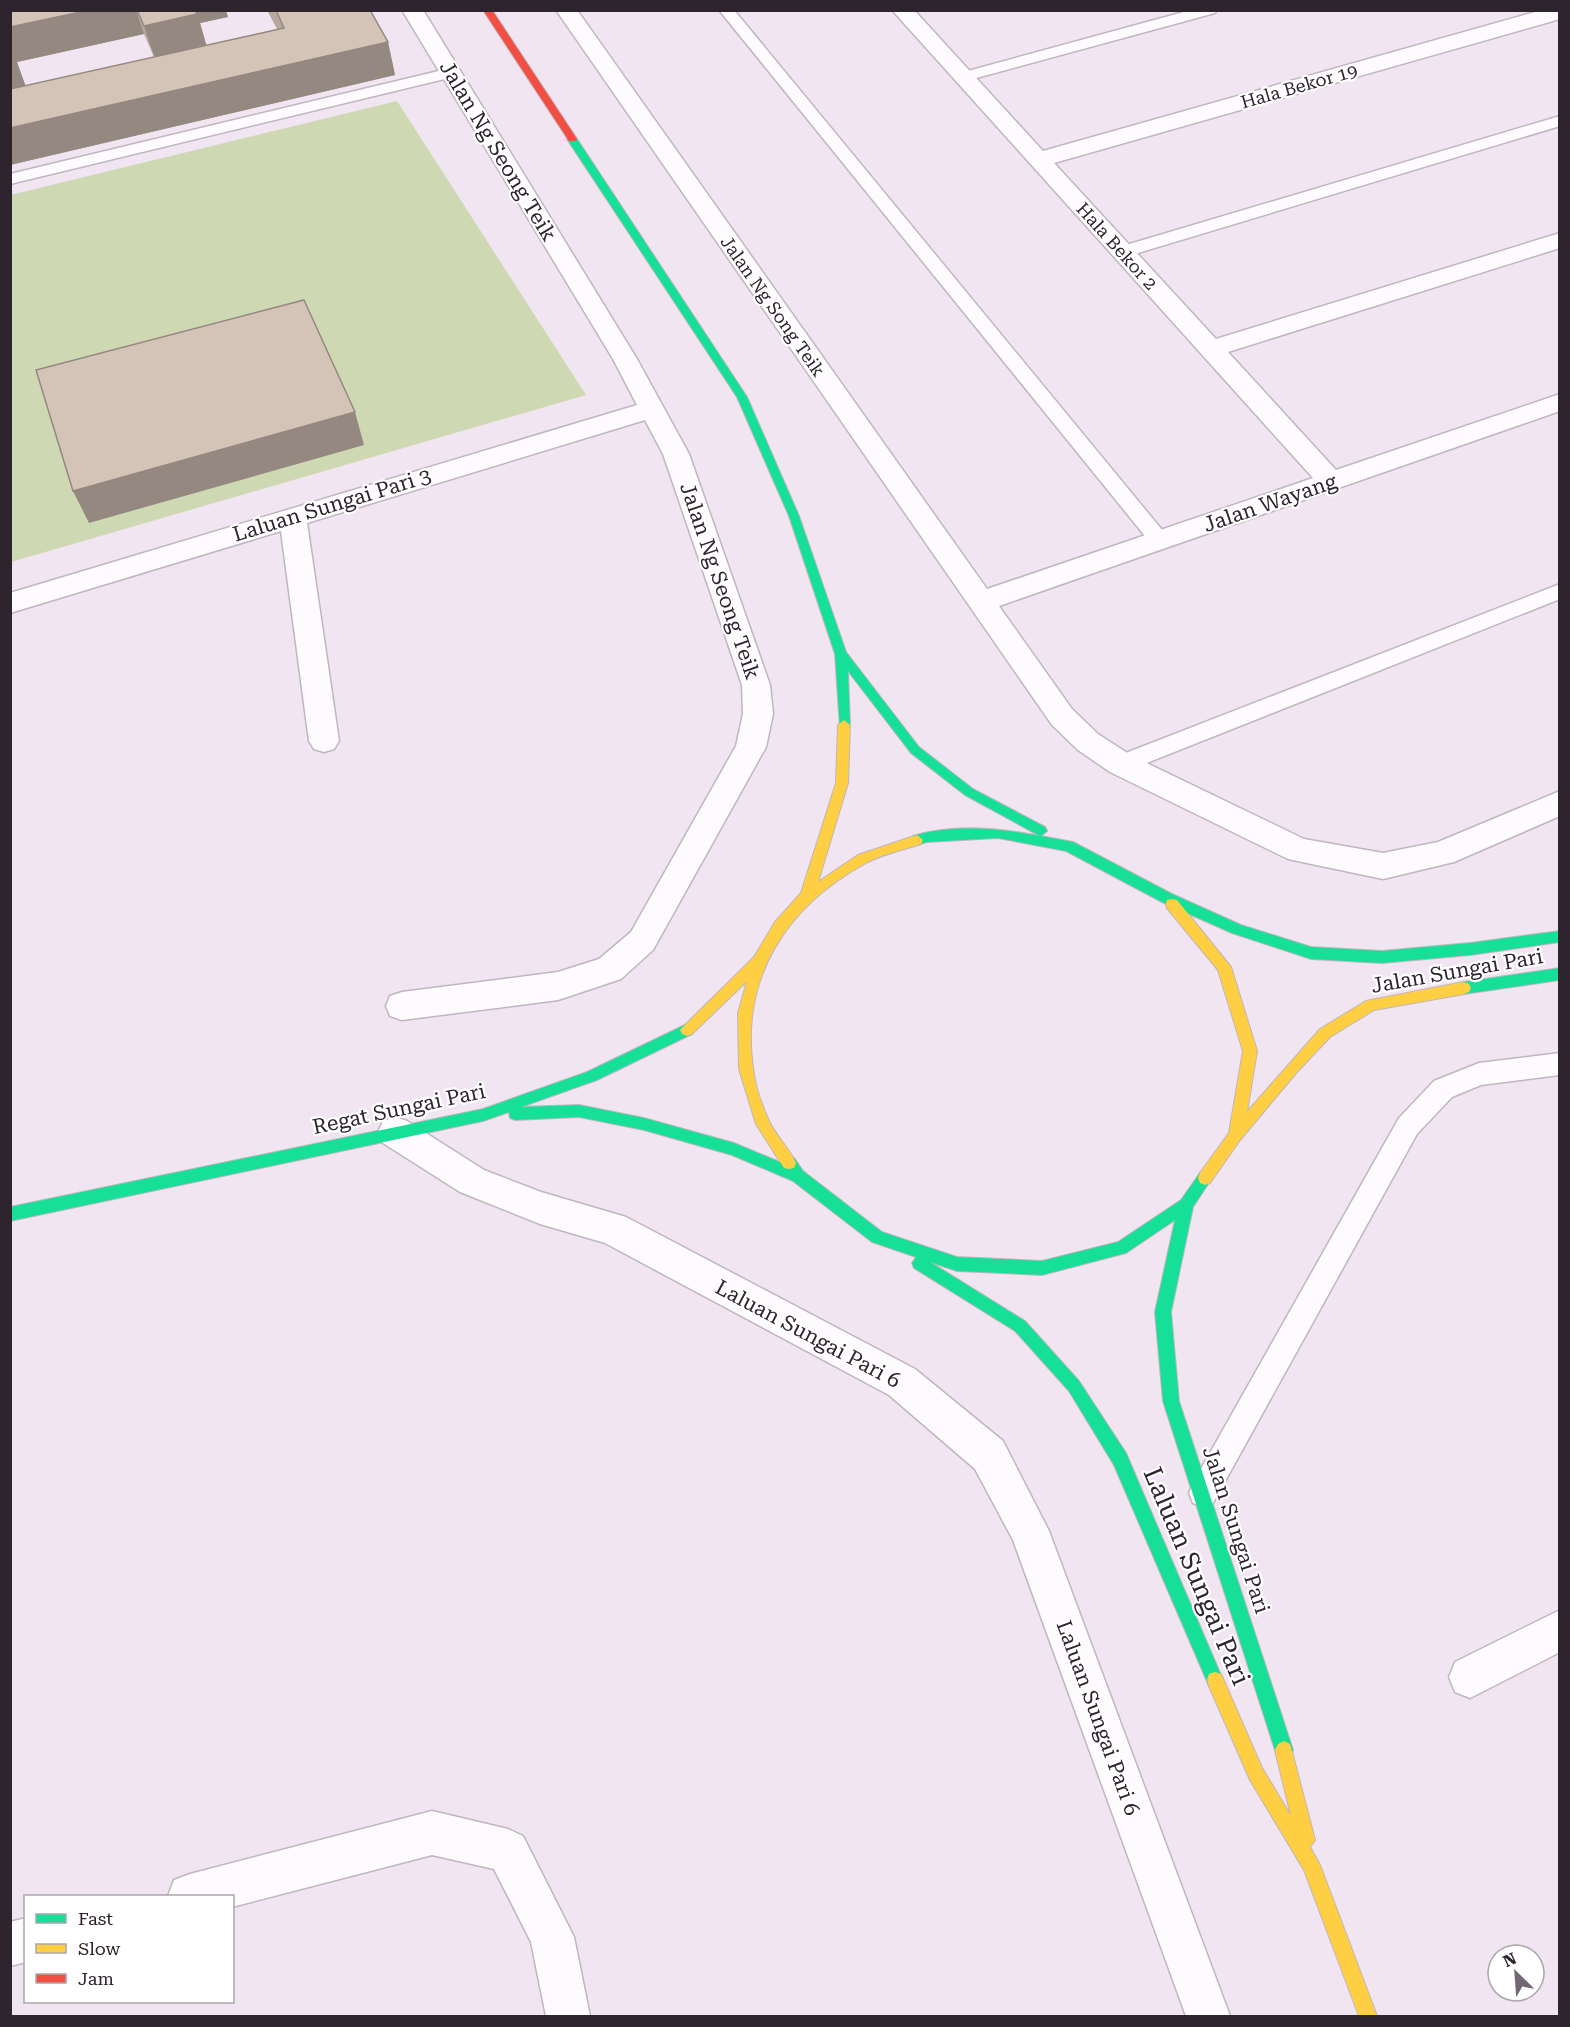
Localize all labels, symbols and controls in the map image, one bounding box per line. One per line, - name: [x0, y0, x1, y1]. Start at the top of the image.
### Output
- street label: Jalan Ng Seong Teik: [435, 56, 561, 246]
- street label: Hala Bekor 19: [1238, 59, 1360, 113]
- street label: Hala Bekor 2: [1072, 198, 1162, 294]
- street label: Jalan Ng Song Teik: [717, 232, 829, 380]
- street label: Laluan Sungai Pari 3: [230, 463, 434, 547]
- street label: Jalan Wayang: [1200, 469, 1340, 537]
- street label: Jalan Ng Seong Teik: [675, 480, 765, 682]
- street label: Jalan Sungai Pari: [1369, 944, 1545, 998]
- street label: Regat Sungai Pari: [310, 1079, 488, 1139]
- street label: Laluan Sungai Pari 6: [711, 1275, 905, 1393]
- street label: Jalan Sungai Pari: [1198, 1444, 1274, 1617]
- street label: Laluan Sungai Pari: [1138, 1463, 1256, 1689]
- street label: Laluan Sungai Pari 6: [1052, 1617, 1144, 1819]
- legend: [24, 1895, 234, 2003]
- text: Fast: [78, 1908, 113, 1929]
- text: Slow: [78, 1938, 120, 1959]
- north arrow: [1486, 1943, 1546, 2003]
- text: N: [1500, 1949, 1519, 1971]
- text: Jam: [78, 1968, 114, 1989]

